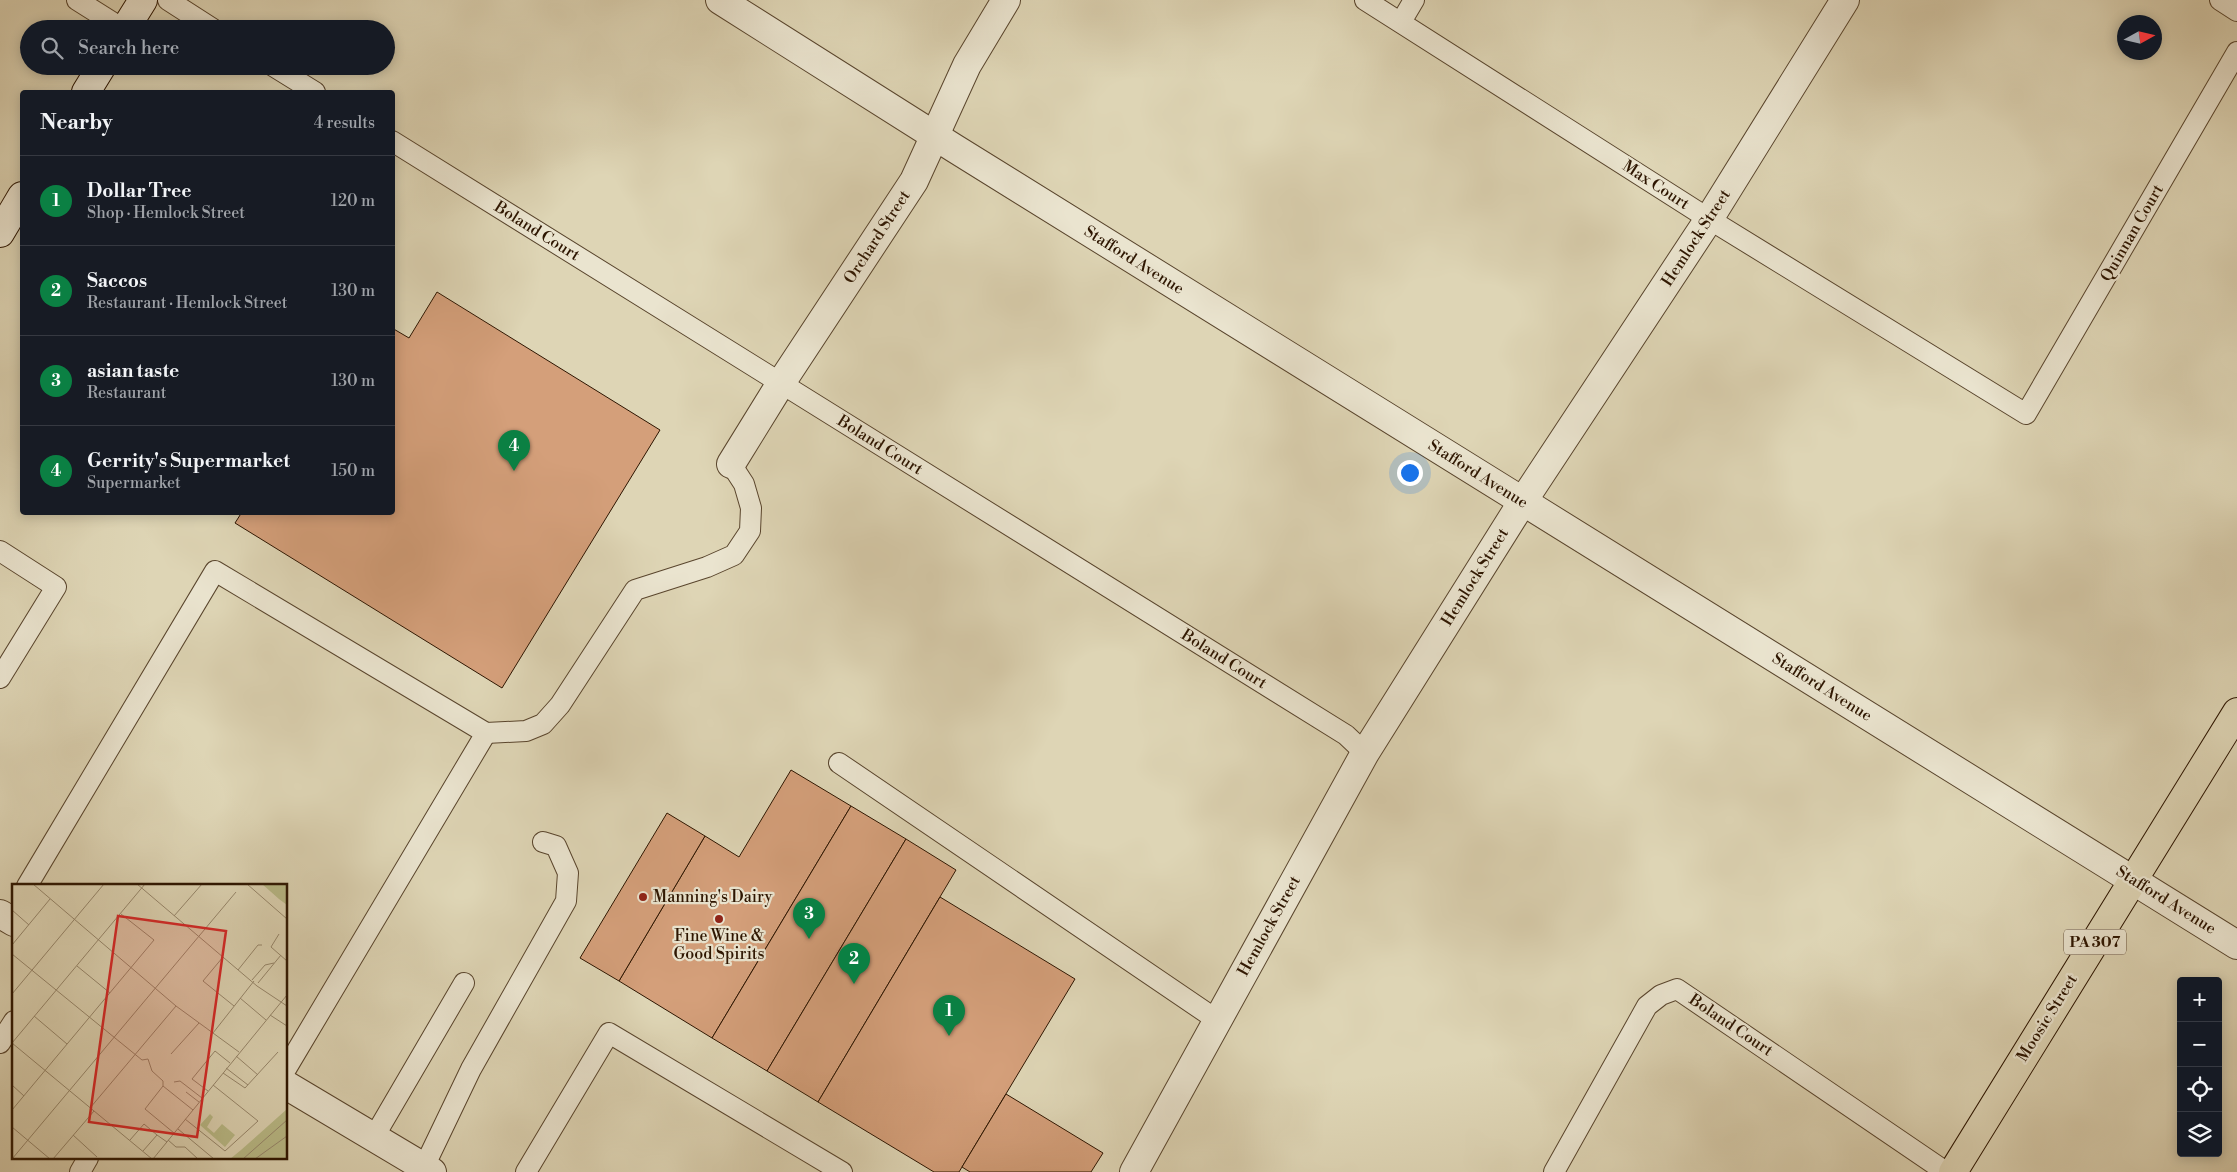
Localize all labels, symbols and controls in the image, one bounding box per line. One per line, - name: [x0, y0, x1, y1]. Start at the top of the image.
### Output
- north arrow: [2117, 15, 2162, 60]
- search box: [20, 20, 395, 75]
- icon: search: [38, 34, 66, 62]
- text: Search here: [78, 36, 179, 60]
- text: Nearby: [40, 110, 113, 136]
- text: 4 results: [314, 113, 375, 133]
- street label: Max Court: [1619, 156, 1693, 214]
- text: Dollar Tree: [87, 179, 192, 203]
- street label: Quinnan Court: [2096, 180, 2168, 285]
- street label: Hemlock Street: [1657, 185, 1735, 290]
- street label: Orchard Street: [839, 186, 915, 288]
- text: 1: [52, 191, 60, 211]
- text: 120 m: [331, 191, 375, 211]
- street label: Boland Court: [490, 196, 584, 265]
- text: Shop · Hemlock Street: [87, 203, 245, 223]
- street label: Stafford Avenue: [1080, 221, 1188, 299]
- text: Saccos: [87, 269, 147, 293]
- text: 2: [51, 281, 61, 301]
- text: 130 m: [331, 281, 375, 301]
- text: Restaurant · Hemlock Street: [87, 293, 288, 313]
- text: asian taste: [87, 359, 179, 383]
- text: 3: [51, 371, 61, 391]
- text: 130 m: [331, 371, 375, 391]
- text: Restaurant: [87, 383, 166, 403]
- street label: Boland Court: [833, 410, 927, 479]
- pin: 4: [498, 430, 530, 471]
- street label: Stafford Avenue: [1424, 435, 1532, 513]
- text: Gerrity's Supermarket: [87, 449, 290, 473]
- your location: [1397, 460, 1423, 486]
- text: 4: [51, 461, 61, 481]
- text: 150 m: [331, 461, 375, 481]
- text: Supermarket: [87, 473, 181, 493]
- street label: Hemlock Street: [1437, 524, 1513, 630]
- street label: Boland Court: [1177, 624, 1271, 693]
- street label: Stafford Avenue: [1768, 648, 1876, 726]
- street label: Stafford Avenue: [2112, 861, 2220, 939]
- street label: Hemlock Street: [1233, 872, 1305, 980]
- inset map: [12, 884, 288, 1160]
- place label: Manning's Dairy: [653, 887, 773, 907]
- marker: Manning's Dairy: [637, 891, 649, 903]
- pin: 3: [793, 898, 825, 939]
- marker: Fine Wine & Good Spirits: [713, 913, 725, 925]
- place label: Fine Wine & Good Spirits: [674, 926, 764, 964]
- road number: PA 307: [2064, 930, 2126, 954]
- pin: 2: [838, 943, 870, 984]
- street label: Moosic Street: [2012, 970, 2082, 1065]
- map controls: [2177, 977, 2222, 1157]
- button: +: [2177, 977, 2222, 1022]
- street label: Boland Court: [1684, 989, 1777, 1061]
- pin: 1: [933, 995, 965, 1036]
- button: −: [2177, 1022, 2222, 1067]
- button: locate: [2177, 1067, 2222, 1112]
- button: layers: [2177, 1112, 2222, 1157]

